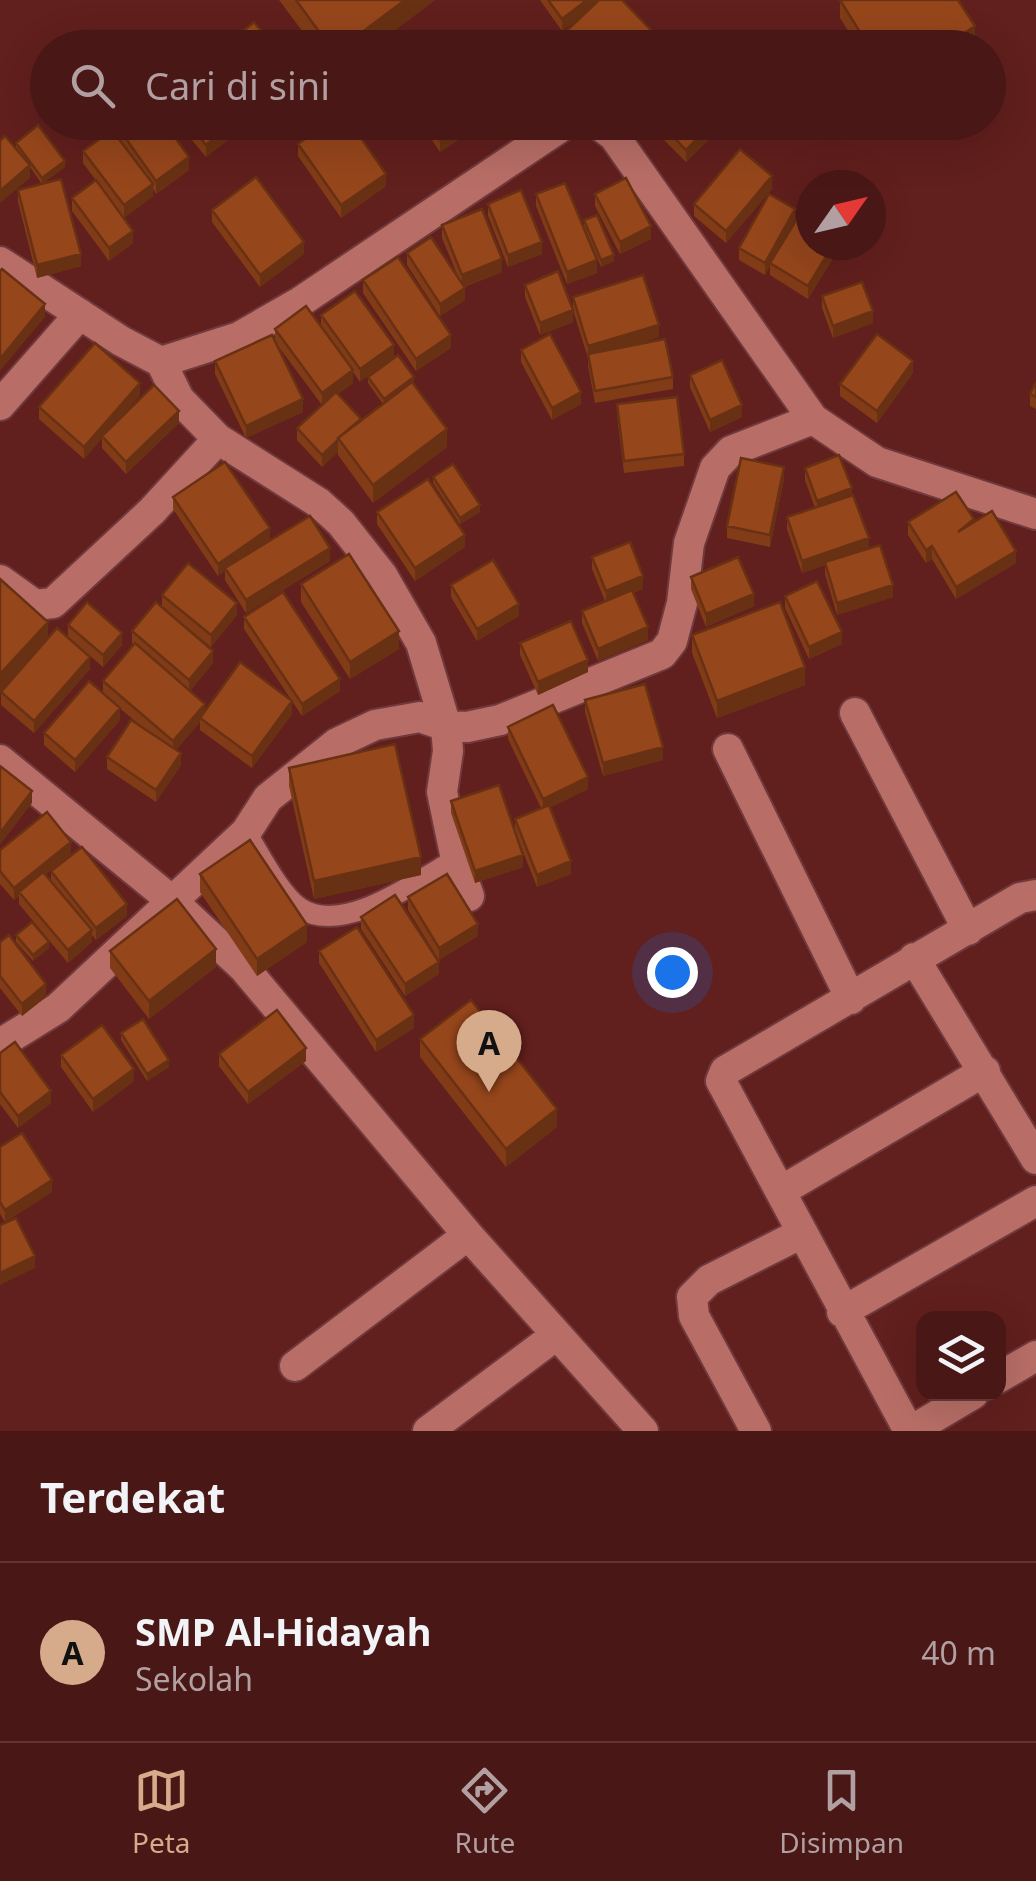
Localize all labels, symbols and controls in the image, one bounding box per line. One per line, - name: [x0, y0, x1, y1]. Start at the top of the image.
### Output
- search box: [30, 30, 1006, 140]
- icon: search: [65, 58, 120, 113]
- text: Cari di sini: [145, 59, 330, 111]
- north arrow: [796, 170, 886, 260]
- your location: [647, 947, 698, 998]
- pin: A: [456, 1010, 522, 1092]
- map controls: [916, 1311, 1006, 1401]
- button: layers: [916, 1311, 1006, 1401]
- text: Terdekat: [40, 1468, 225, 1525]
- text: SMP Al-Hidayah: [135, 1605, 431, 1657]
- text: A: [61, 1631, 84, 1674]
- text: 40 m: [921, 1631, 996, 1674]
- text: Sekolah: [135, 1657, 253, 1700]
- tab: Peta: [132, 1763, 191, 1861]
- tab: Rute: [455, 1763, 515, 1861]
- tab: Disimpan: [779, 1763, 904, 1861]

